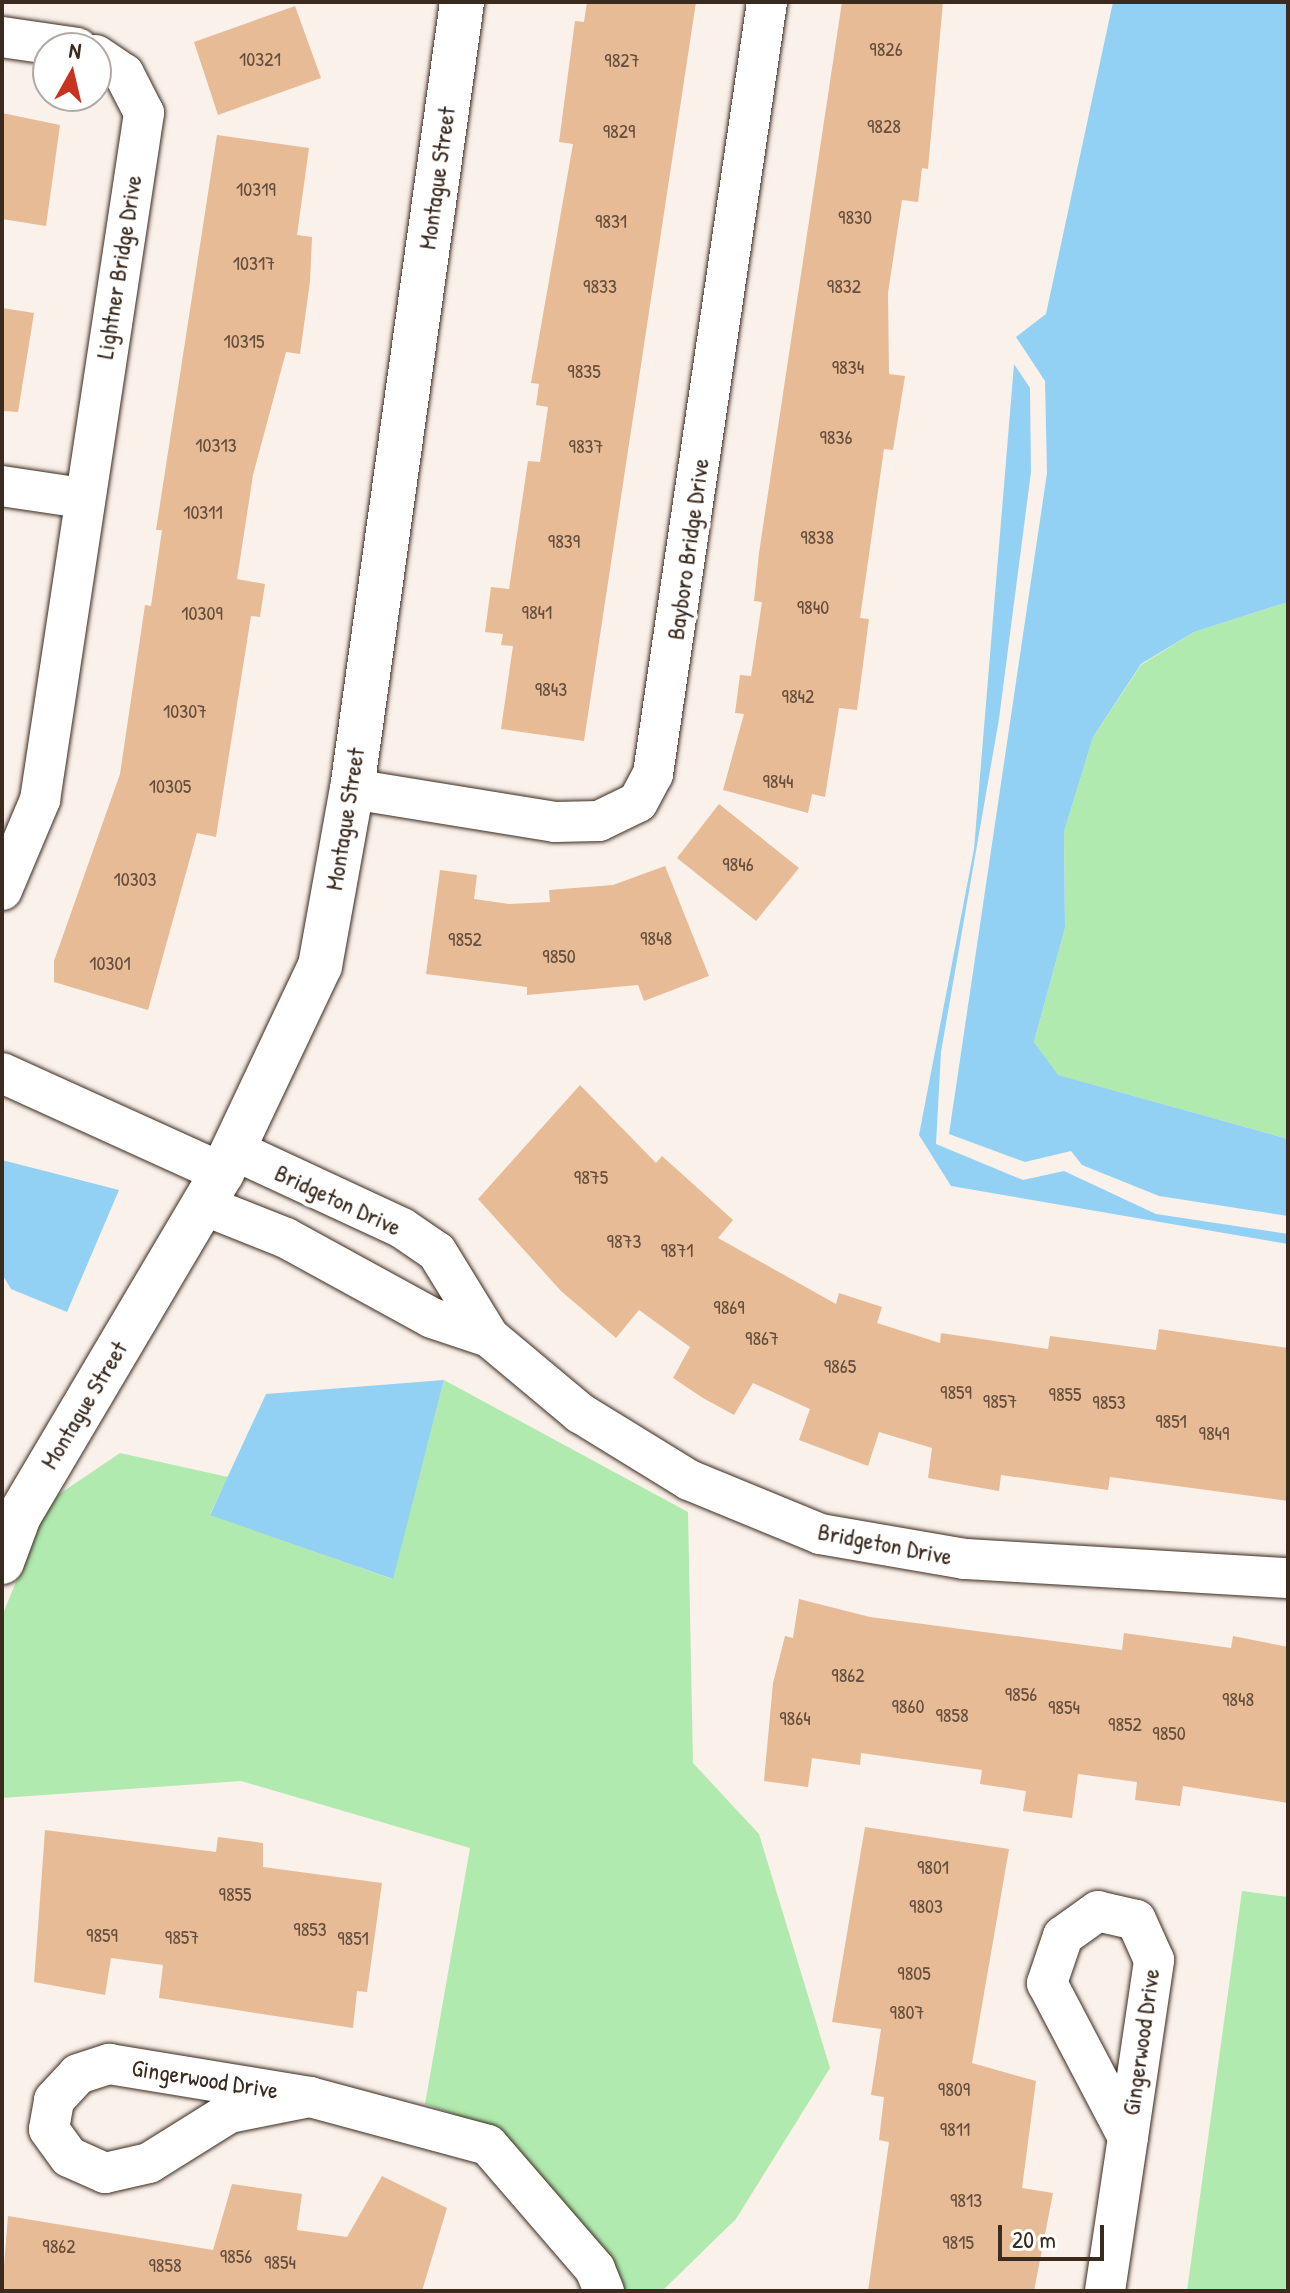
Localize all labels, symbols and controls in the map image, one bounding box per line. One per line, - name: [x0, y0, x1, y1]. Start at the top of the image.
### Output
- north arrow: [32, 32, 112, 112]
- text: N: [67, 35, 83, 66]
- house number: 9826: [869, 36, 903, 60]
- house number: 10321: [239, 46, 281, 70]
- house number: 9827: [604, 47, 640, 71]
- street label: Montague Street: [413, 105, 461, 251]
- house number: 9828: [867, 113, 901, 137]
- house number: 9829: [603, 118, 635, 142]
- street label: Lightner Bridge Drive: [90, 173, 148, 361]
- house number: 10319: [236, 176, 276, 200]
- house number: 9830: [838, 204, 872, 228]
- house number: 9831: [595, 208, 627, 232]
- house number: 10317: [233, 250, 275, 274]
- house number: 9833: [583, 273, 617, 297]
- house number: 9832: [827, 273, 861, 297]
- house number: 10315: [224, 328, 264, 352]
- house number: 9834: [832, 354, 864, 378]
- house number: 9835: [567, 358, 601, 382]
- house number: 9836: [820, 424, 852, 448]
- house number: 10313: [195, 432, 237, 456]
- house number: 9837: [569, 433, 603, 457]
- street label: Bayboro Bridge Drive: [661, 456, 715, 642]
- house number: 10311: [183, 499, 223, 523]
- house number: 9838: [800, 524, 834, 548]
- house number: 9839: [548, 528, 580, 552]
- house number: 9840: [797, 594, 829, 618]
- house number: 9841: [522, 599, 552, 623]
- house number: 10309: [181, 600, 223, 624]
- house number: 9843: [535, 676, 567, 700]
- house number: 9842: [782, 683, 814, 707]
- house number: 10307: [163, 698, 207, 722]
- street label: Montague Street: [320, 746, 370, 892]
- house number: 9844: [763, 768, 793, 792]
- house number: 10305: [149, 773, 191, 797]
- house number: 9846: [722, 851, 754, 875]
- house number: 10303: [113, 866, 157, 890]
- house number: 9848: [640, 925, 672, 949]
- house number: 9852: [448, 926, 482, 950]
- house number: 9850: [542, 943, 576, 967]
- house number: 10301: [89, 950, 131, 974]
- street label: Bridgeton Drive: [270, 1158, 406, 1242]
- house number: 9875: [574, 1164, 608, 1188]
- house number: 9873: [607, 1228, 641, 1252]
- house number: 9871: [660, 1237, 694, 1261]
- house number: 9869: [713, 1294, 745, 1318]
- house number: 9867: [745, 1325, 779, 1349]
- street label: Montague Street: [35, 1336, 133, 1474]
- house number: 9865: [824, 1353, 856, 1377]
- house number: 9859: [940, 1379, 972, 1403]
- house number: 9855: [1049, 1381, 1081, 1405]
- house number: 9857: [983, 1388, 1017, 1412]
- house number: 9853: [1092, 1389, 1126, 1413]
- house number: 9851: [1155, 1408, 1187, 1432]
- house number: 9849: [1199, 1420, 1229, 1444]
- street label: Bridgeton Drive: [816, 1517, 954, 1571]
- house number: 9862: [831, 1662, 865, 1686]
- house number: 9856: [1005, 1681, 1037, 1705]
- house number: 9848: [1222, 1686, 1254, 1710]
- house number: 9860: [892, 1693, 924, 1717]
- house number: 9854: [1048, 1694, 1080, 1718]
- house number: 9858: [935, 1702, 969, 1726]
- house number: 9864: [779, 1705, 811, 1729]
- house number: 9852: [1108, 1711, 1142, 1735]
- house number: 9850: [1152, 1720, 1186, 1744]
- house number: 9801: [917, 1854, 949, 1878]
- house number: 9855: [219, 1881, 251, 1905]
- house number: 9803: [909, 1893, 943, 1917]
- house number: 9853: [293, 1916, 327, 1940]
- house number: 9859: [86, 1922, 118, 1946]
- house number: 9857: [165, 1924, 199, 1948]
- house number: 9851: [337, 1925, 369, 1949]
- house number: 9805: [897, 1960, 931, 1984]
- street label: Gingerwood Drive: [1116, 1967, 1166, 2117]
- house number: 9807: [890, 1999, 924, 2023]
- street label: Gingerwood Drive: [130, 2053, 280, 2105]
- house number: 9809: [938, 2076, 970, 2100]
- house number: 9811: [940, 2116, 970, 2140]
- house number: 9813: [950, 2187, 982, 2211]
- scale bar: [1002, 2209, 1108, 2259]
- text: 20 m: [1012, 2223, 1056, 2255]
- house number: 9815: [942, 2229, 974, 2253]
- house number: 9862: [42, 2233, 76, 2257]
- house number: 9856: [220, 2243, 252, 2267]
- house number: 9854: [264, 2249, 296, 2273]
- house number: 9858: [148, 2252, 182, 2276]

